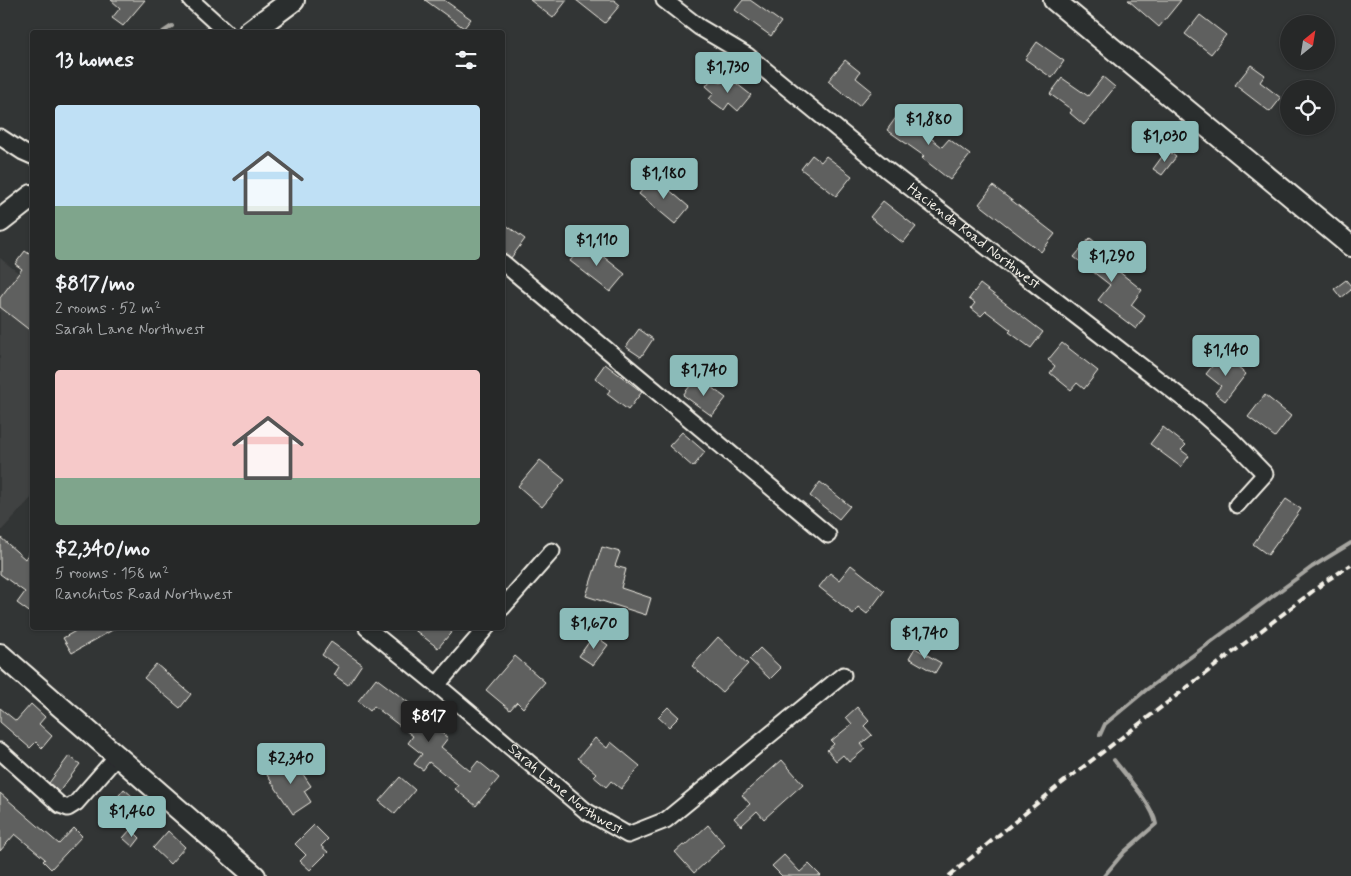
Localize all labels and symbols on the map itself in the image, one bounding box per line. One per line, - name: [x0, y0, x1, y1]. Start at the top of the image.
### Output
- north arrow: [1280, 15, 1335, 70]
- pin: $1,730: [687, 52, 769, 94]
- pin: $1,880: [888, 104, 970, 146]
- pin: $1,030: [1124, 120, 1206, 163]
- pin: $1,180: [623, 158, 705, 200]
- street label: Hacienda Road Northwest: [903, 179, 1045, 295]
- pin: $1,110: [556, 224, 638, 267]
- pin: $1,290: [1071, 240, 1153, 283]
- pin: $1,140: [1185, 334, 1267, 377]
- pin: $1,740: [663, 354, 745, 397]
- pin: $1,670: [553, 608, 635, 650]
- pin: $1,740: [884, 618, 966, 660]
- pin: $817: [399, 700, 459, 743]
- street label: Sarah Lane Northwest: [503, 739, 627, 840]
- pin: $2,340: [250, 742, 332, 785]
- pin: $1,460: [91, 796, 173, 838]

